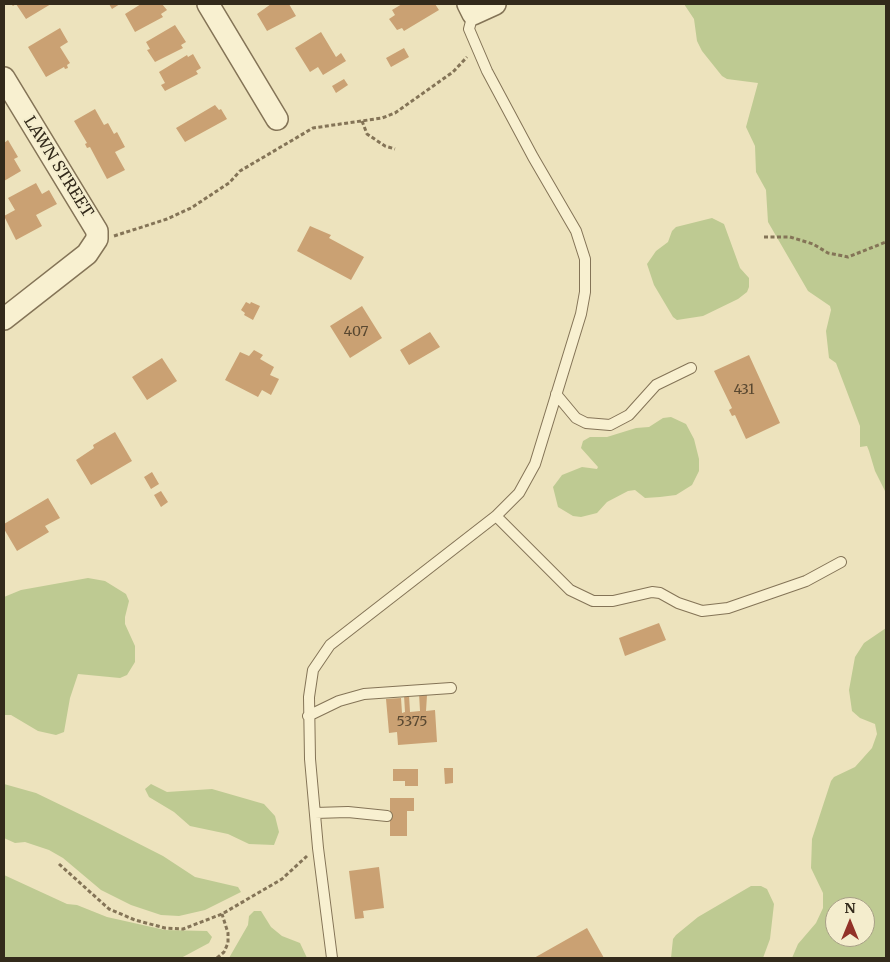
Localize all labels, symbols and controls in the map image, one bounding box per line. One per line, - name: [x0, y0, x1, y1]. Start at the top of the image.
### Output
- street label: LAWN STREET: [19, 113, 97, 221]
- house number: 407: [343, 324, 369, 340]
- house number: 431: [733, 382, 755, 398]
- house number: 5375: [397, 714, 427, 730]
- north arrow: [825, 897, 875, 947]
- text: N: [844, 899, 856, 917]

